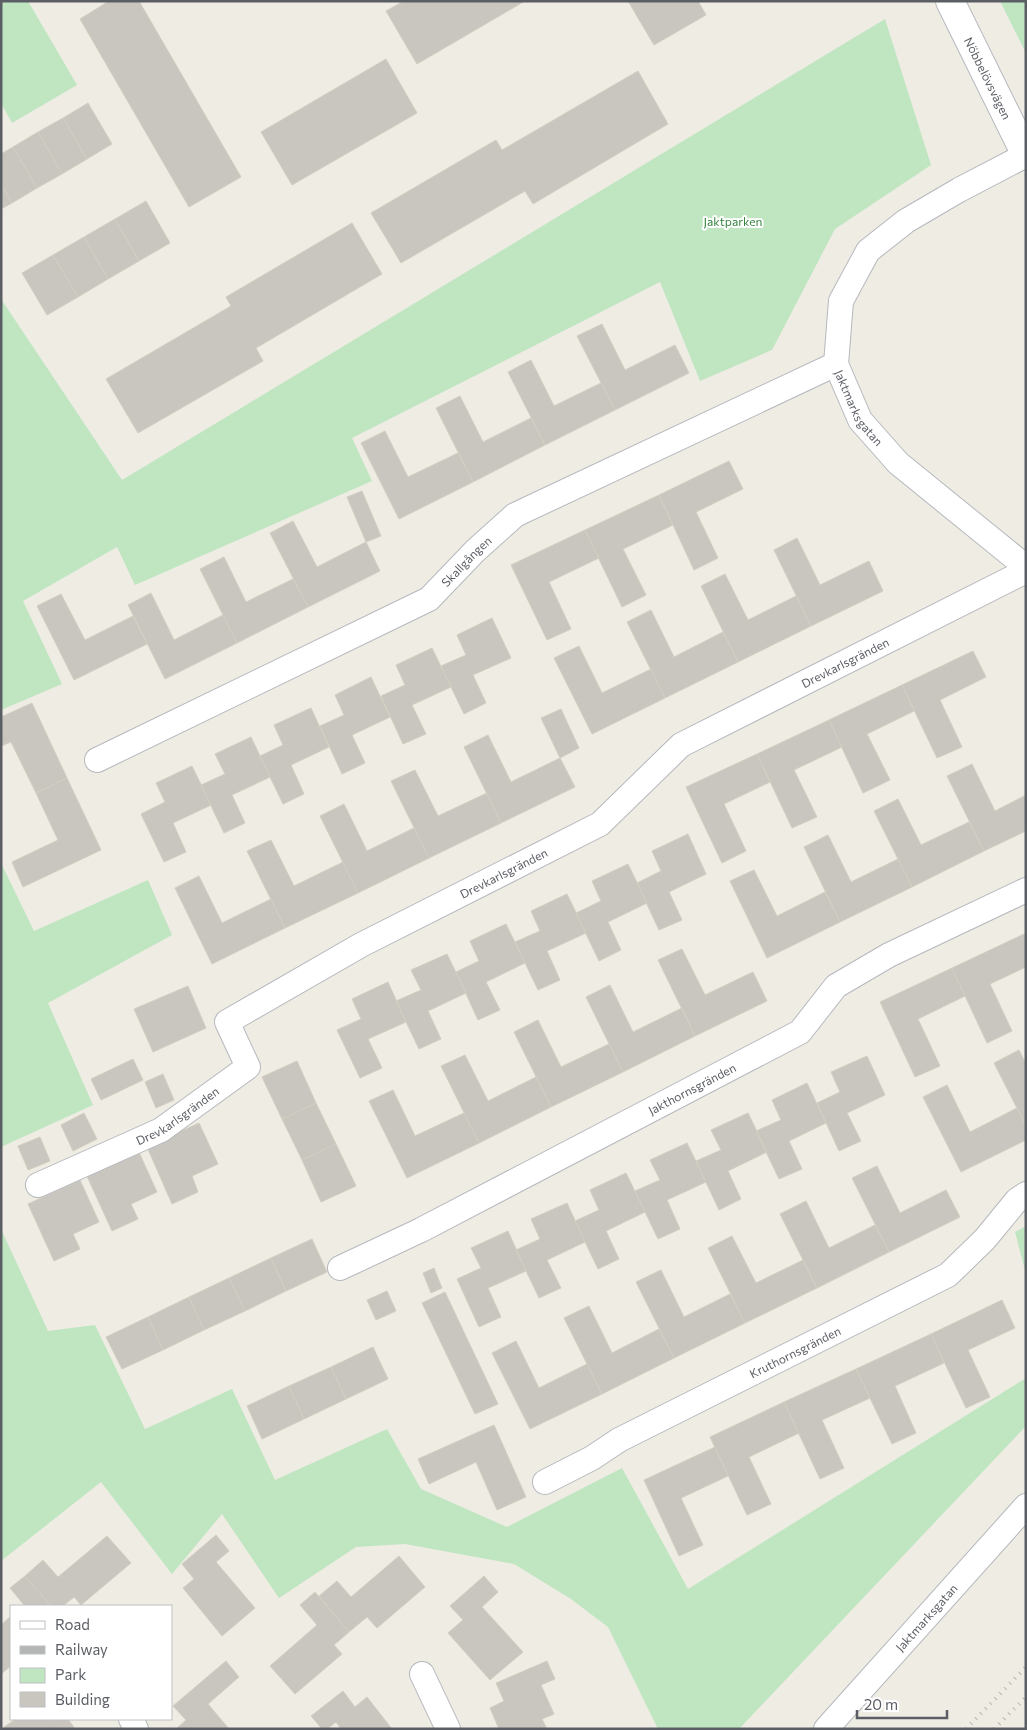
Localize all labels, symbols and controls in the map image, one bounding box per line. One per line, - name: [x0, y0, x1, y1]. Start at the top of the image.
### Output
- street label: Nöbbelövsvägen: [962, 35, 1014, 122]
- park label: Jaktparken: [704, 214, 762, 229]
- street label: Jaktmarksgatan: [831, 367, 886, 448]
- street label: Skallgången: [438, 533, 494, 589]
- street label: Drevkarlsgränden: [799, 634, 891, 690]
- street label: Drevkarlsgränden: [457, 845, 550, 901]
- street label: Jakthornsgränden: [646, 1060, 738, 1118]
- street label: Drevkarlsgränden: [134, 1084, 221, 1147]
- street label: Kruthornsgränden: [747, 1323, 843, 1381]
- street label: Jaktmarksgatan: [892, 1581, 960, 1655]
- legend: [10, 1605, 172, 1720]
- text: Road: [55, 1615, 90, 1633]
- text: Railway: [55, 1640, 108, 1658]
- text: Park: [55, 1665, 86, 1683]
- scale bar: [857, 1688, 947, 1720]
- text: Building: [55, 1690, 110, 1708]
- text: 20 m: [864, 1695, 898, 1713]

